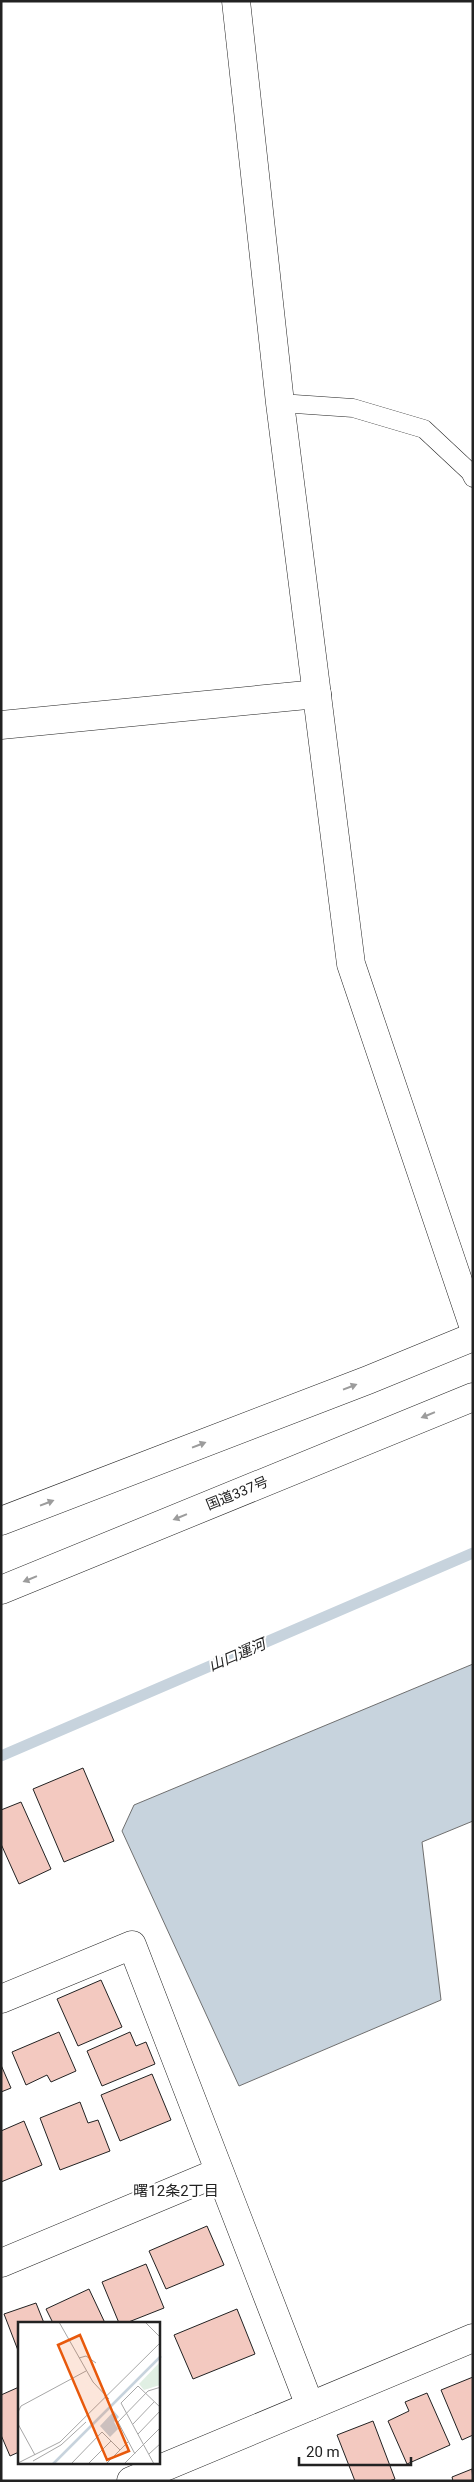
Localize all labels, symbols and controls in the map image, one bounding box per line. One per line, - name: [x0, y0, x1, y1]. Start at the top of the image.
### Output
- one-way arrow: [343, 1383, 358, 1391]
- one-way arrow: [420, 1412, 435, 1420]
- one-way arrow: [191, 1441, 206, 1448]
- street label: 国道337号: [204, 1473, 270, 1513]
- one-way arrow: [40, 1499, 55, 1507]
- one-way arrow: [173, 1513, 187, 1521]
- one-way arrow: [23, 1575, 37, 1583]
- water label: 山口運河: [206, 1634, 271, 1675]
- district label: 曙12条2丁目: [133, 2182, 219, 2200]
- inset map: [18, 2322, 160, 2464]
- scale bar: [299, 2434, 412, 2466]
- text: 20 m: [306, 2443, 340, 2461]

